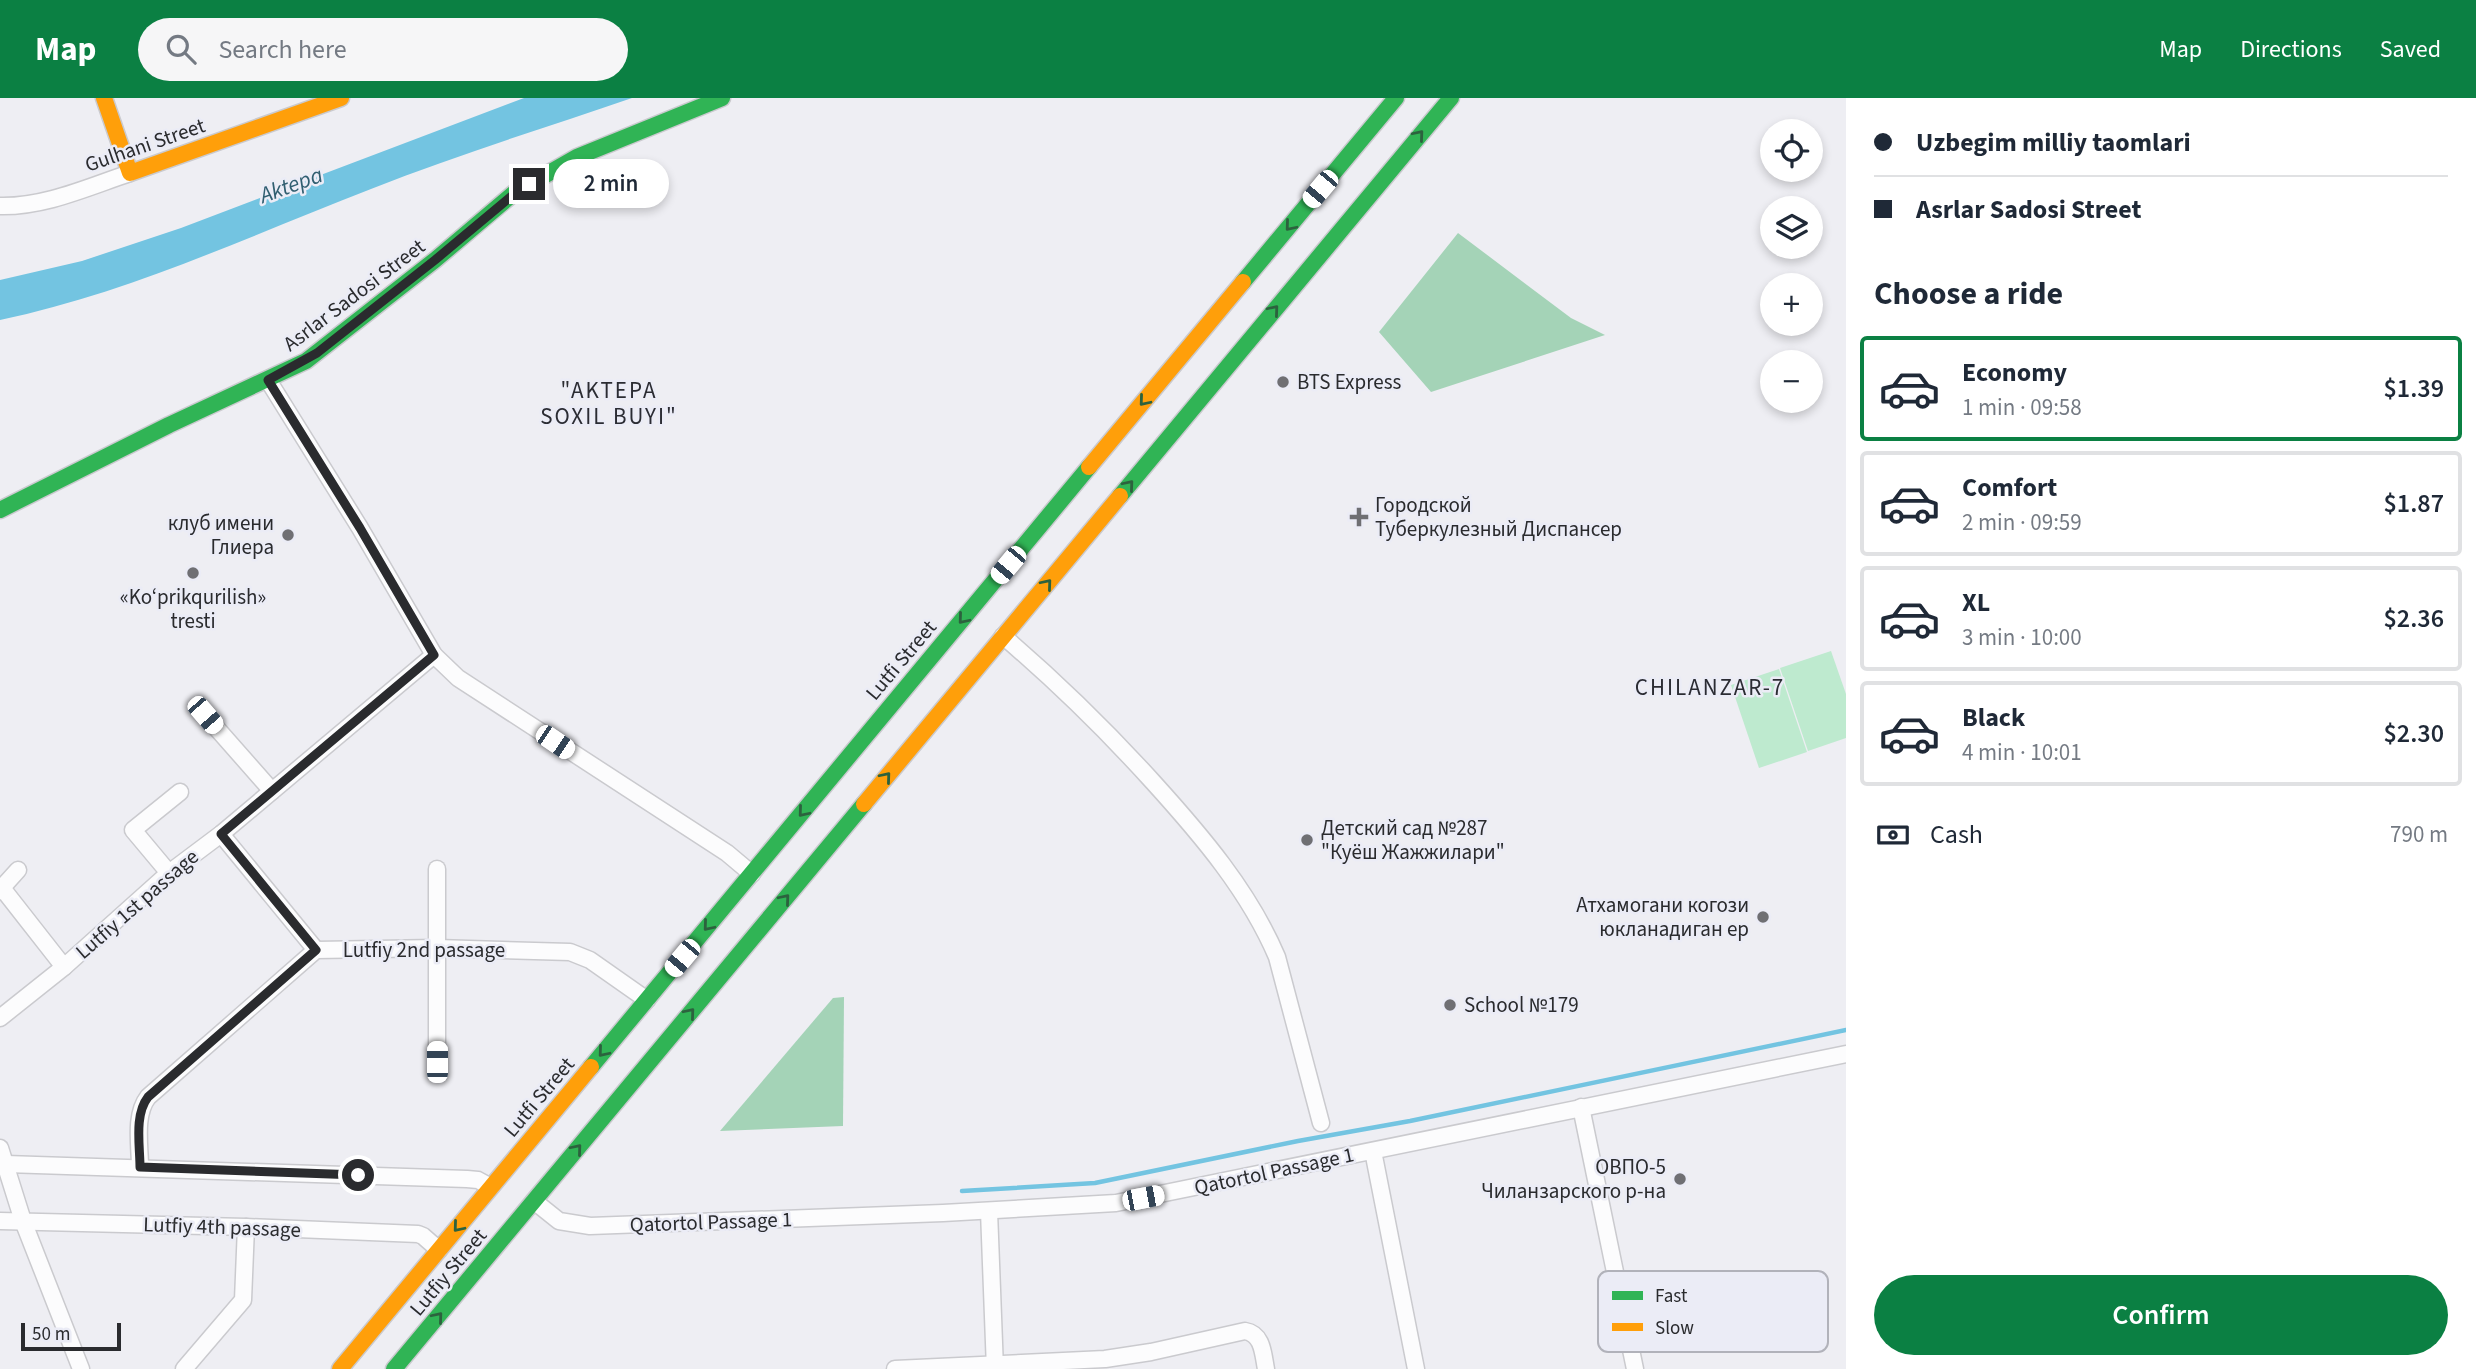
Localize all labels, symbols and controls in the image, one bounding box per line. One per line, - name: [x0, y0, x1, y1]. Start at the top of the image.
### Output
- search box: [138, 18, 628, 81]
- text: Map: [35, 26, 96, 73]
- icon: search: [162, 30, 200, 68]
- text: Search here: [218, 31, 347, 68]
- text: Map: [2159, 32, 2202, 67]
- text: Directions: [2240, 32, 2342, 67]
- text: Saved: [2380, 32, 2441, 67]
- street label: Gulhani Street: [81, 110, 209, 180]
- map controls: [1760, 119, 1823, 413]
- button: locate: [1760, 119, 1823, 182]
- text: Uzbegim milliy taomlari: [1916, 124, 2191, 161]
- one-way arrow: [1411, 131, 1423, 144]
- water label: Aktepa: [253, 158, 327, 212]
- callout: 2 min: [554, 160, 669, 208]
- car: [1299, 166, 1342, 212]
- text: 2 min: [584, 167, 638, 200]
- route end: [513, 168, 545, 200]
- text: Asrlar Sadosi Street: [1916, 191, 2141, 228]
- button: layers: [1760, 196, 1823, 259]
- one-way arrow: [1286, 217, 1298, 230]
- street label: Asrlar Sadosi Street: [277, 232, 431, 358]
- text: Choose a ride: [1874, 271, 2063, 317]
- button: +: [1760, 273, 1823, 336]
- one-way arrow: [1266, 305, 1278, 318]
- button: −: [1760, 350, 1823, 413]
- text: Economy: [1962, 354, 2067, 391]
- icon: car: [1878, 357, 1941, 420]
- place label: BTS Express: [1297, 367, 1401, 397]
- text: $1.39: [2383, 370, 2444, 407]
- district label: "AKTEPA SOXIL BUYI": [540, 374, 678, 433]
- marker: BTS Express: [1275, 374, 1291, 390]
- text: 1 min · 09:58: [1962, 391, 2082, 424]
- one-way arrow: [1140, 393, 1153, 405]
- text: Comfort: [1962, 469, 2057, 506]
- icon: car: [1878, 472, 1941, 535]
- one-way arrow: [1120, 480, 1133, 493]
- text: $1.87: [2383, 485, 2444, 522]
- place label: Городской Туберкулезный Диспансер: [1375, 490, 1622, 544]
- text: 2 min · 09:59: [1962, 506, 2082, 539]
- marker: Городской Туберкулезный Диспансер: [1349, 507, 1369, 527]
- place label: клуб имени Глиера: [168, 508, 274, 562]
- marker: клуб имени Глиера: [280, 527, 296, 543]
- car: [987, 542, 1030, 588]
- marker: «Ko‘prikqurilish» tresti: [185, 565, 201, 581]
- one-way arrow: [1038, 579, 1051, 591]
- place label: «Ko‘prikqurilish» tresti: [120, 582, 266, 636]
- text: XL: [1962, 584, 1990, 621]
- icon: car: [1878, 587, 1941, 650]
- text: $2.36: [2383, 600, 2444, 637]
- one-way arrow: [959, 611, 971, 624]
- street label: Lutfi Street: [858, 613, 944, 707]
- text: 3 min · 10:00: [1962, 621, 2082, 654]
- district label: CHILANZAR-7: [1635, 671, 1785, 704]
- car: [184, 692, 227, 738]
- text: Black: [1962, 699, 2025, 736]
- icon: car: [1878, 702, 1941, 765]
- text: $2.30: [2383, 715, 2444, 752]
- car: [532, 722, 579, 762]
- text: 4 min · 10:01: [1962, 736, 2082, 769]
- one-way arrow: [877, 773, 890, 785]
- one-way arrow: [799, 804, 811, 817]
- place label: Детский сад №287 "Куёш Жажжилари": [1321, 813, 1505, 867]
- icon: cash: [1874, 816, 1912, 854]
- text: Cash: [1930, 816, 1983, 853]
- text: 790 m: [2390, 818, 2448, 851]
- marker: Детский сад №287 "Куёш Жажжилари": [1299, 832, 1315, 848]
- street label: Lutfiy 1st passage: [69, 842, 205, 966]
- place label: Атхамогани когози юкланадиган ер: [1576, 890, 1749, 944]
- one-way arrow: [777, 894, 789, 907]
- marker: Атхамогани когози юкланадиган ер: [1755, 909, 1771, 925]
- one-way arrow: [704, 918, 716, 931]
- street label: Lutfiy 2nd passage: [343, 935, 505, 965]
- car: [661, 935, 704, 981]
- place label: School №179: [1464, 990, 1579, 1020]
- marker: School №179: [1442, 997, 1458, 1013]
- one-way arrow: [681, 1009, 694, 1021]
- car: [427, 1041, 448, 1083]
- one-way arrow: [599, 1044, 611, 1057]
- street label: Lutfi Street: [496, 1050, 582, 1144]
- street label: Qatortol Passage 1: [1191, 1139, 1357, 1203]
- one-way arrow: [569, 1144, 581, 1157]
- place label: ОВПО-5 Чиланзарского р-на: [1481, 1152, 1666, 1206]
- route start: [342, 1159, 374, 1191]
- marker: ОВПО-5 Чиланзарского р-на: [1672, 1171, 1688, 1187]
- car: [1121, 1184, 1166, 1212]
- street label: Qatortol Passage 1: [629, 1204, 793, 1240]
- street label: Lutfiy 4th passage: [143, 1209, 301, 1245]
- one-way arrow: [454, 1219, 466, 1232]
- street label: Lutfiy Street: [402, 1222, 494, 1322]
- legend: [1598, 1271, 1828, 1352]
- button: Confirm: [1874, 1275, 2448, 1355]
- text: Fast: [1655, 1283, 1688, 1310]
- one-way arrow: [430, 1312, 442, 1325]
- text: Slow: [1655, 1315, 1694, 1342]
- scale bar: [21, 1320, 121, 1352]
- text: 50 m: [32, 1321, 70, 1348]

